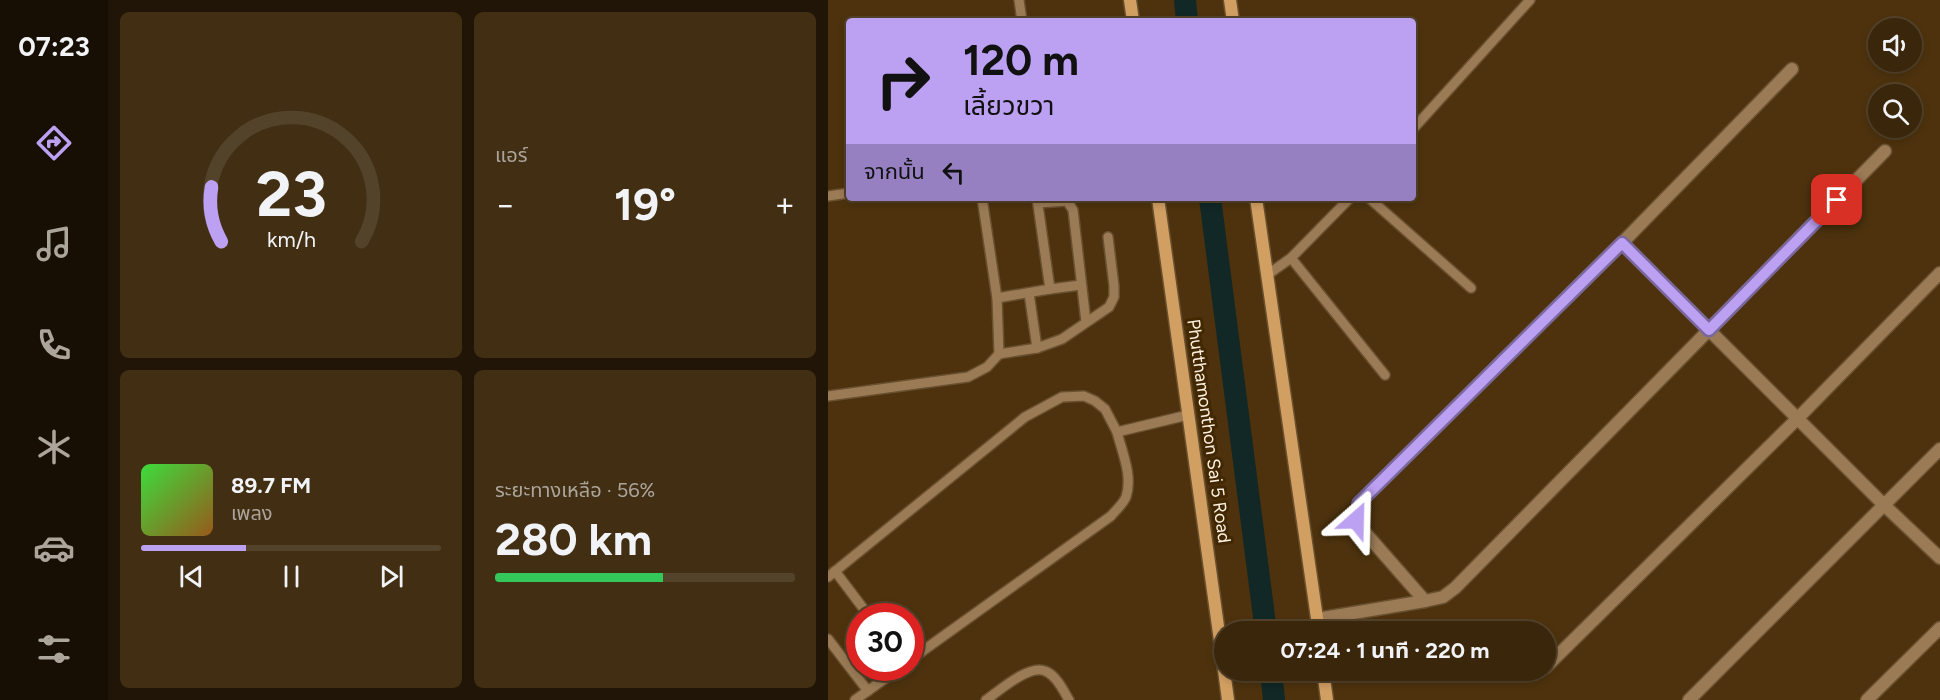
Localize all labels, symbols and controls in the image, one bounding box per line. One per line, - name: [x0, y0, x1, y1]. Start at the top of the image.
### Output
- map controls: [1868, 18, 1922, 138]
- button: sound: [1868, 18, 1922, 72]
- text: 07:23: [18, 30, 90, 63]
- text: 120 m: [963, 35, 1079, 86]
- icon: right: [864, 42, 942, 120]
- button: search: [1868, 84, 1922, 138]
- text: เลี้ยวขวา: [963, 89, 1054, 122]
- icon: directions: [33, 122, 75, 164]
- text: แอร์: [495, 143, 527, 167]
- icon: left: [937, 156, 970, 189]
- text: 23: [256, 157, 326, 232]
- text: จากนั้น: [864, 158, 925, 185]
- pin: [1811, 174, 1862, 225]
- text: 19°: [614, 177, 676, 231]
- icon: arrive: [1820, 183, 1853, 216]
- text: −: [495, 185, 516, 224]
- text: +: [774, 185, 795, 224]
- icon: music: [33, 223, 75, 265]
- text: km/h: [267, 227, 315, 252]
- street label: Phutthamonthon Sai 5 Road: [1182, 318, 1236, 544]
- icon: phone: [33, 324, 75, 366]
- icon: climate: [33, 426, 75, 468]
- text: 89.7 FM: [231, 472, 311, 499]
- text: ระยะทางเหลือ · 56%: [495, 478, 655, 502]
- position arrow: [1324, 488, 1388, 552]
- text: เพลง: [231, 501, 273, 525]
- text: 280 km: [495, 512, 652, 566]
- icon: car: [33, 527, 75, 569]
- icon: previous: [175, 560, 208, 593]
- icon: pause: [275, 560, 308, 593]
- icon: next: [375, 560, 408, 593]
- speed limit sign: 30: [846, 603, 924, 681]
- icon: filters: [33, 628, 75, 670]
- text: 07:24 · 1 นาที · 220 m: [1281, 637, 1489, 664]

